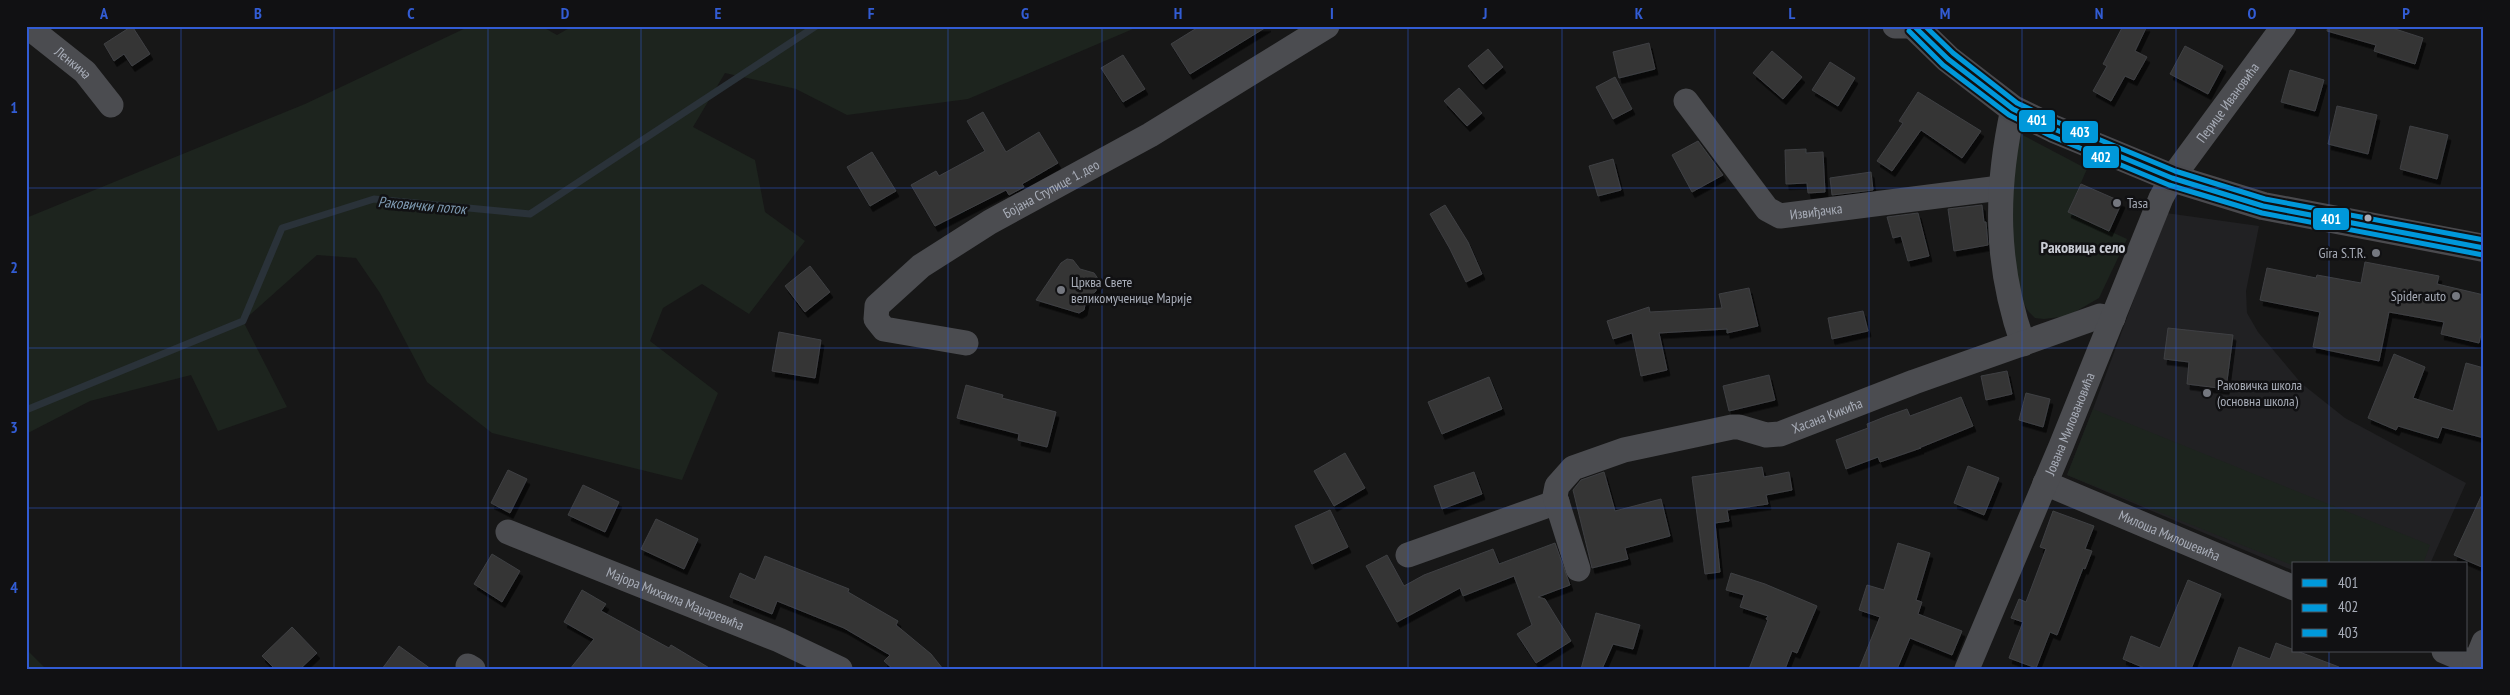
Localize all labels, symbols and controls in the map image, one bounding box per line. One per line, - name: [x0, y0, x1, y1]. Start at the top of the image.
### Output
- text: A: [99, 3, 109, 23]
- text: B: [254, 3, 262, 23]
- text: C: [407, 3, 415, 23]
- text: D: [561, 3, 570, 23]
- text: E: [715, 3, 722, 23]
- text: F: [868, 3, 875, 23]
- text: G: [1021, 3, 1029, 23]
- text: H: [1174, 3, 1182, 23]
- text: I: [1330, 3, 1334, 23]
- text: J: [1482, 3, 1487, 23]
- text: K: [1635, 3, 1644, 23]
- text: L: [1789, 3, 1796, 23]
- text: M: [1940, 3, 1950, 23]
- text: N: [2095, 3, 2103, 23]
- text: O: [2248, 3, 2257, 23]
- text: P: [2402, 3, 2410, 23]
- street label: Ленкина: [50, 42, 96, 82]
- street label: Перице Ивановића: [2192, 59, 2263, 146]
- text: 1: [10, 97, 18, 117]
- line badge: 401: [2018, 109, 2056, 133]
- text: 401: [2027, 111, 2047, 129]
- line badge: 403: [2061, 120, 2099, 144]
- text: 403: [2070, 123, 2090, 141]
- line badge: 402: [2082, 145, 2120, 169]
- text: 402: [2091, 148, 2111, 166]
- street label: Бојана Ступице 1. део: [1000, 155, 1102, 222]
- water label: Раковички поток: [377, 192, 469, 219]
- place label: Tasa: [2127, 194, 2148, 212]
- marker: Tasa: [2111, 197, 2123, 209]
- street label: Извиђачка: [1789, 199, 1843, 224]
- line badge: 401: [2312, 207, 2350, 231]
- text: 401: [2321, 210, 2341, 228]
- unlabelled marker: [2363, 213, 2373, 223]
- district label: Раковица село: [2041, 237, 2125, 257]
- place label: Gira S.T.R.: [2319, 244, 2366, 262]
- marker: Gira S.T.R.: [2370, 247, 2382, 259]
- text: 2: [10, 257, 18, 277]
- place label: Црква Свете великомученице Марије: [1071, 273, 1192, 307]
- marker: Црква Свете великомученице Марије: [1055, 284, 1067, 296]
- place label: Spider auto: [2391, 287, 2446, 305]
- marker: Spider auto: [2450, 290, 2462, 302]
- street label: Јована Миловановића: [2040, 370, 2099, 479]
- place label: Раковичка школа (основна школа): [2217, 376, 2302, 410]
- marker: Раковичка школа (основна школа): [2201, 387, 2213, 399]
- street label: Хасана Кикића: [1789, 394, 1865, 438]
- text: 3: [10, 417, 18, 437]
- street label: Милоша Милошевића: [2116, 506, 2223, 565]
- legend: [2292, 562, 2468, 652]
- street label: Мајора Михаила Маџаревића: [604, 563, 747, 634]
- text: 401: [2338, 573, 2358, 592]
- text: 4: [10, 577, 18, 597]
- text: 402: [2338, 597, 2358, 616]
- text: 403: [2338, 623, 2358, 642]

